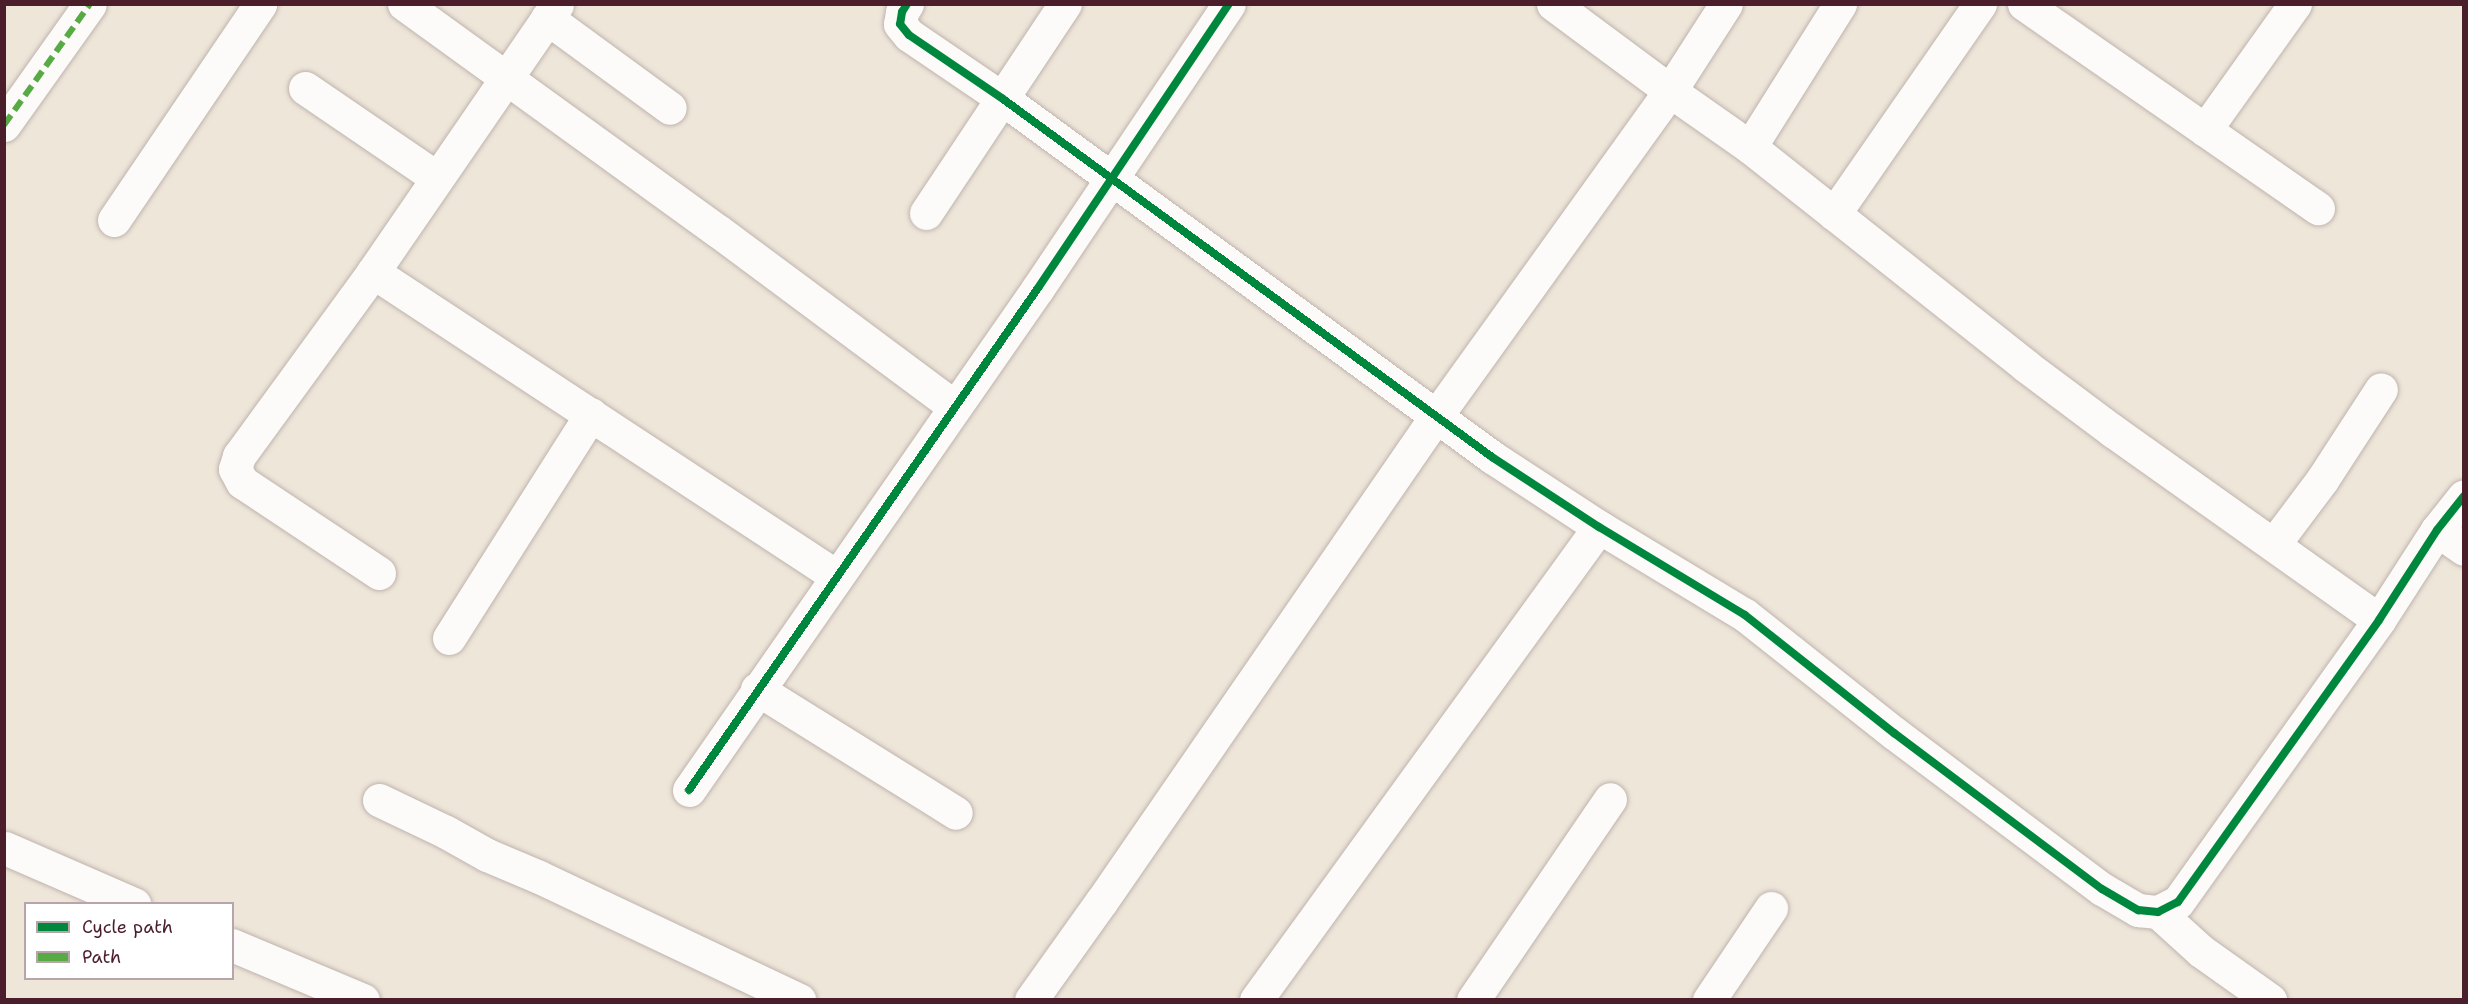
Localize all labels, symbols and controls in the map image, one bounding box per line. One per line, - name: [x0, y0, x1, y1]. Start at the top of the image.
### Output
- legend: [24, 902, 234, 980]
- text: Cycle path: [82, 915, 173, 939]
- text: Path: [82, 945, 121, 969]

